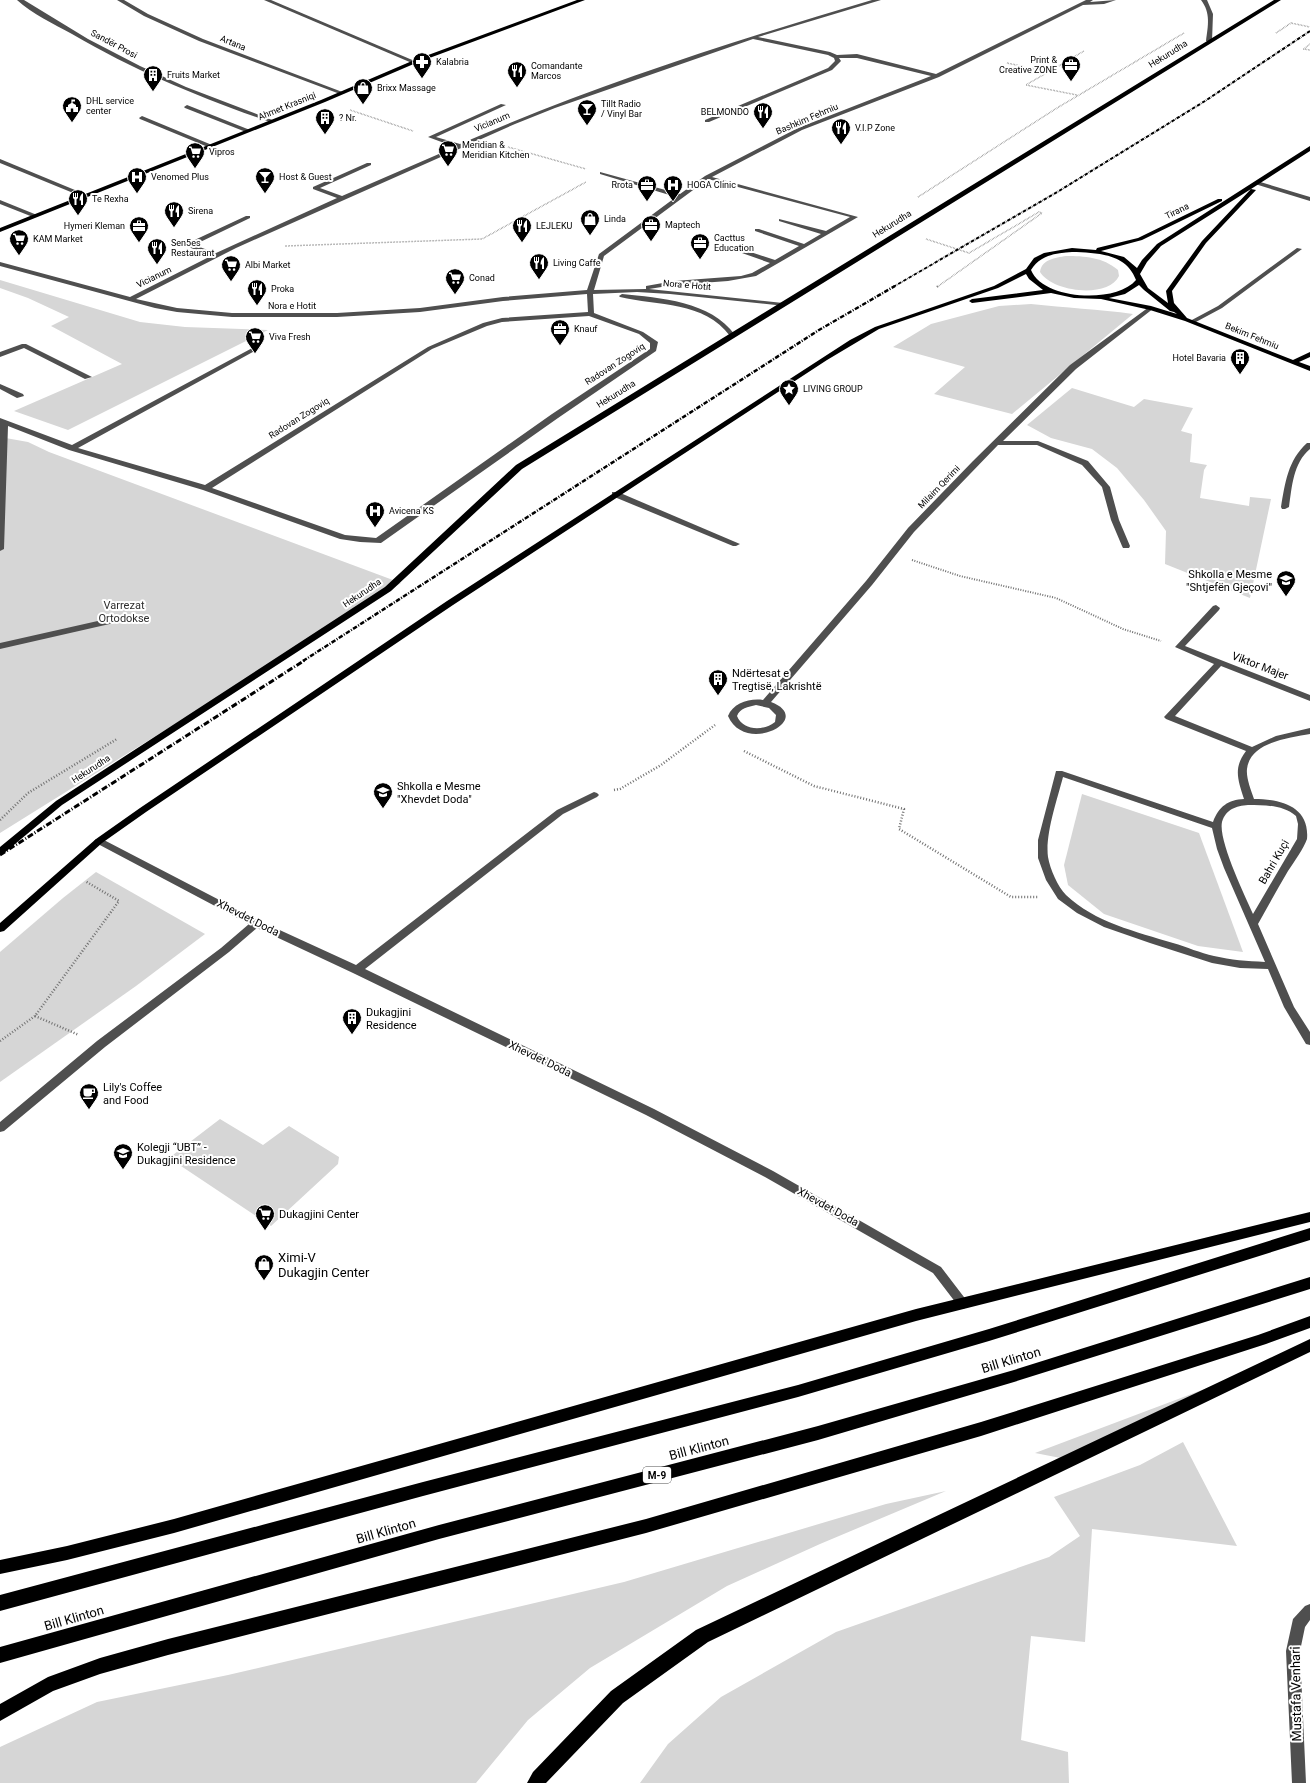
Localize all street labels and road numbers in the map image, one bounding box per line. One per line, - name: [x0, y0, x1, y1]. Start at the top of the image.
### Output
- street label: Sandër Prosi: [89, 28, 139, 60]
- street label: Artana: [219, 33, 247, 53]
- street label: Hekurudha: [1147, 38, 1189, 70]
- street label: Ahmet Krasniqi: [257, 90, 317, 122]
- street label: Bashkim Fehmiu: [774, 101, 840, 137]
- street label: Vicianum: [473, 110, 511, 134]
- street label: Tirana: [1163, 201, 1191, 221]
- street label: Hekurudha: [871, 208, 913, 240]
- street label: Vicianum: [135, 264, 173, 290]
- street label: Nora e Hotit: [663, 278, 711, 292]
- street label: Nora e Hotit: [268, 301, 316, 311]
- street label: Bekim Fehmiu: [1224, 321, 1280, 351]
- street label: Radovan Zogoviq: [583, 341, 647, 387]
- street label: Hekurudha: [595, 378, 637, 410]
- street label: Radovan Zogoviq: [267, 395, 331, 441]
- street label: Milaim Qerimi: [916, 463, 962, 511]
- street label: Hekurudha: [341, 577, 383, 609]
- street label: Viktor Majer: [1230, 649, 1290, 683]
- street label: Hekurudha: [70, 753, 112, 785]
- street label: Bahri Kuçi: [1256, 837, 1292, 887]
- street label: Xhevdet Doda: [215, 897, 281, 939]
- street label: Xhevdet Doda: [507, 1038, 573, 1080]
- street label: Xhevdet Doda: [795, 1185, 861, 1229]
- street label: Bill Klinton: [980, 1344, 1042, 1376]
- street label: Bill Klinton: [668, 1433, 730, 1463]
- road number: M-9: [643, 1467, 671, 1483]
- street label: Bill Klinton: [355, 1515, 417, 1547]
- street label: Bill Klinton: [43, 1602, 105, 1634]
- street label: Mustafa Venhari: [1288, 1646, 1304, 1742]

